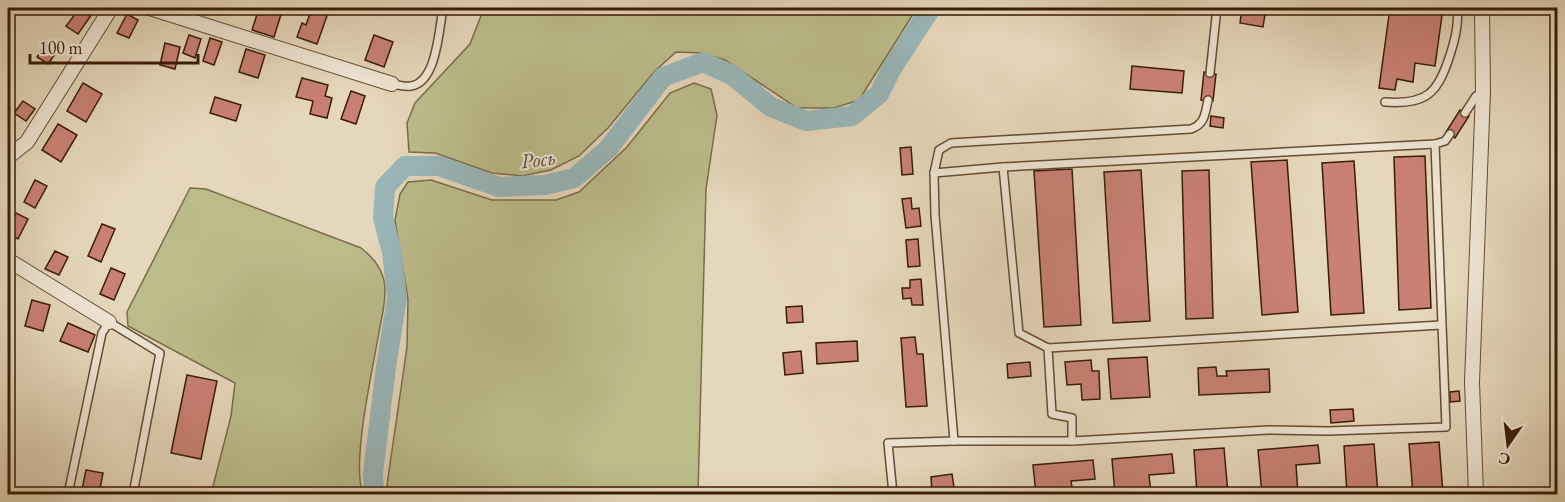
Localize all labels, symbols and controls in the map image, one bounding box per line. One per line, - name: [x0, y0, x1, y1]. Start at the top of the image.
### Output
- scale bar: [30, 27, 198, 65]
- text: 100 m: [39, 36, 83, 59]
- water label: Рось: [519, 143, 557, 175]
- north arrow: [1478, 415, 1538, 475]
- text: С: [1496, 448, 1513, 471]

